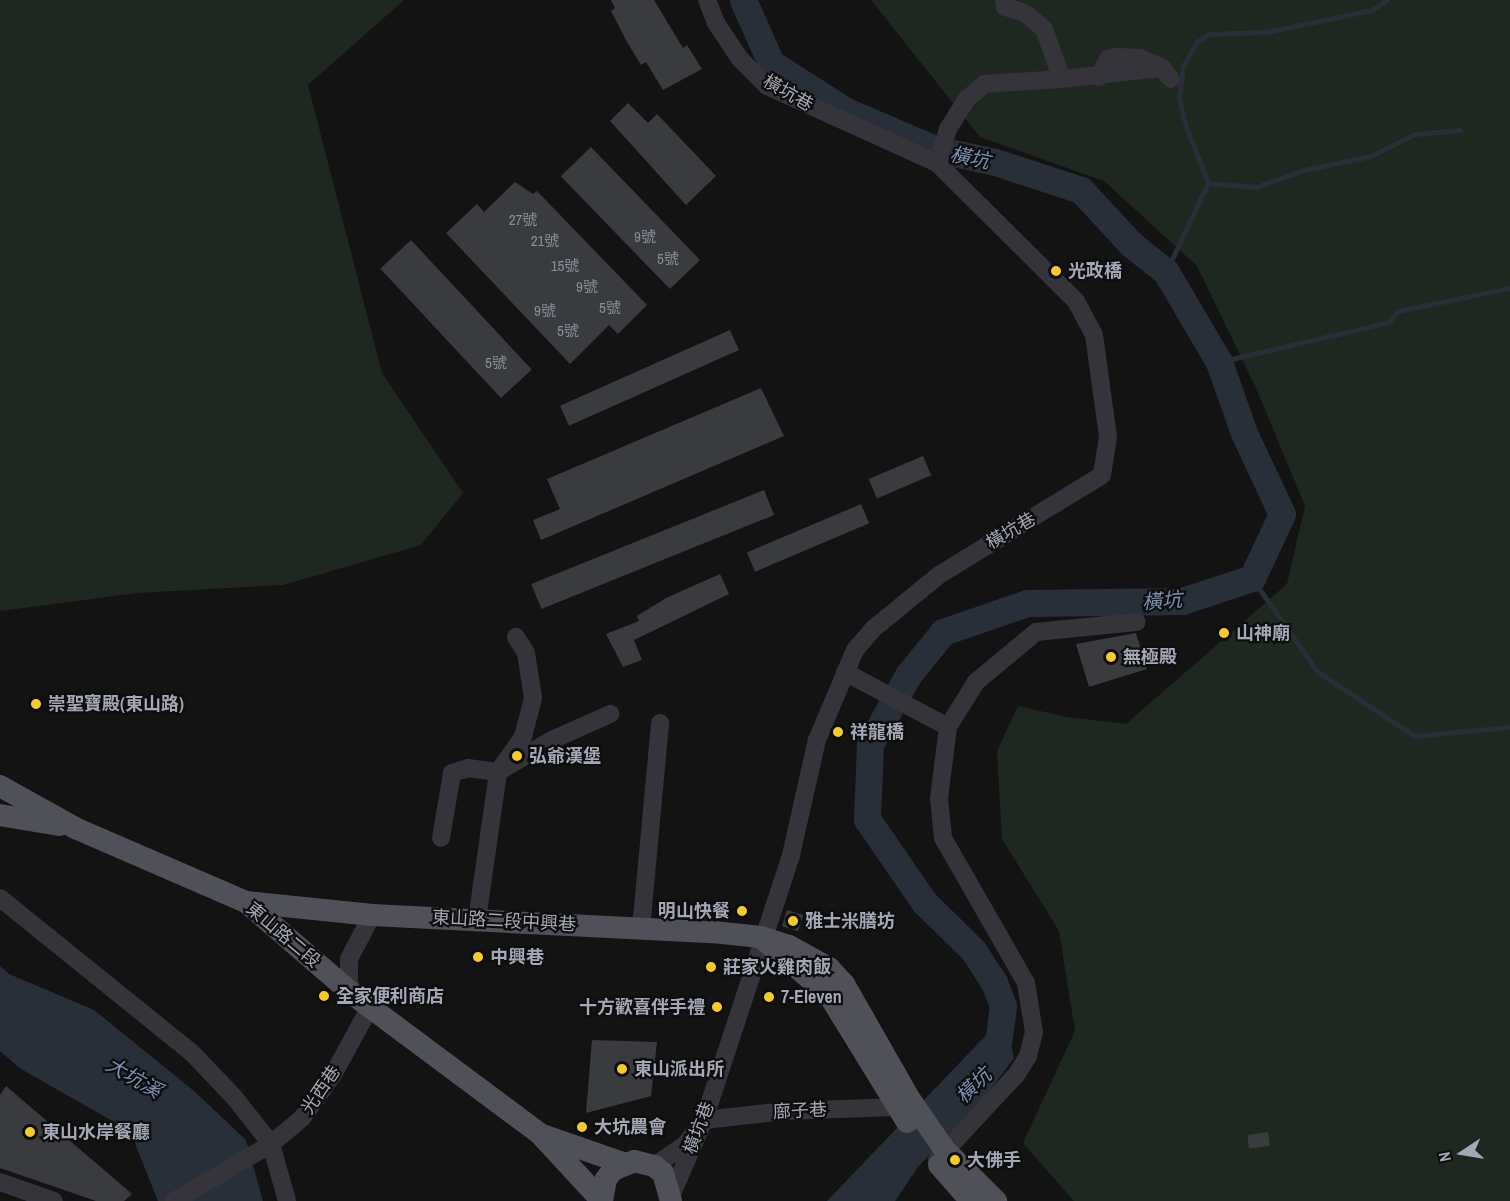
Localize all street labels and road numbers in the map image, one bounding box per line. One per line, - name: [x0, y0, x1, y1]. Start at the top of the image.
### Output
- street label: 橫坑巷: [759, 70, 817, 116]
- street label: 橫坑巷: [982, 508, 1040, 554]
- street label: 東山路二段: [242, 898, 324, 972]
- street label: 東山路二段中興巷: [432, 906, 576, 936]
- street label: 光西巷: [297, 1062, 345, 1118]
- street label: 橫坑巷: [679, 1099, 719, 1157]
- street label: 廍子巷: [772, 1099, 828, 1123]

